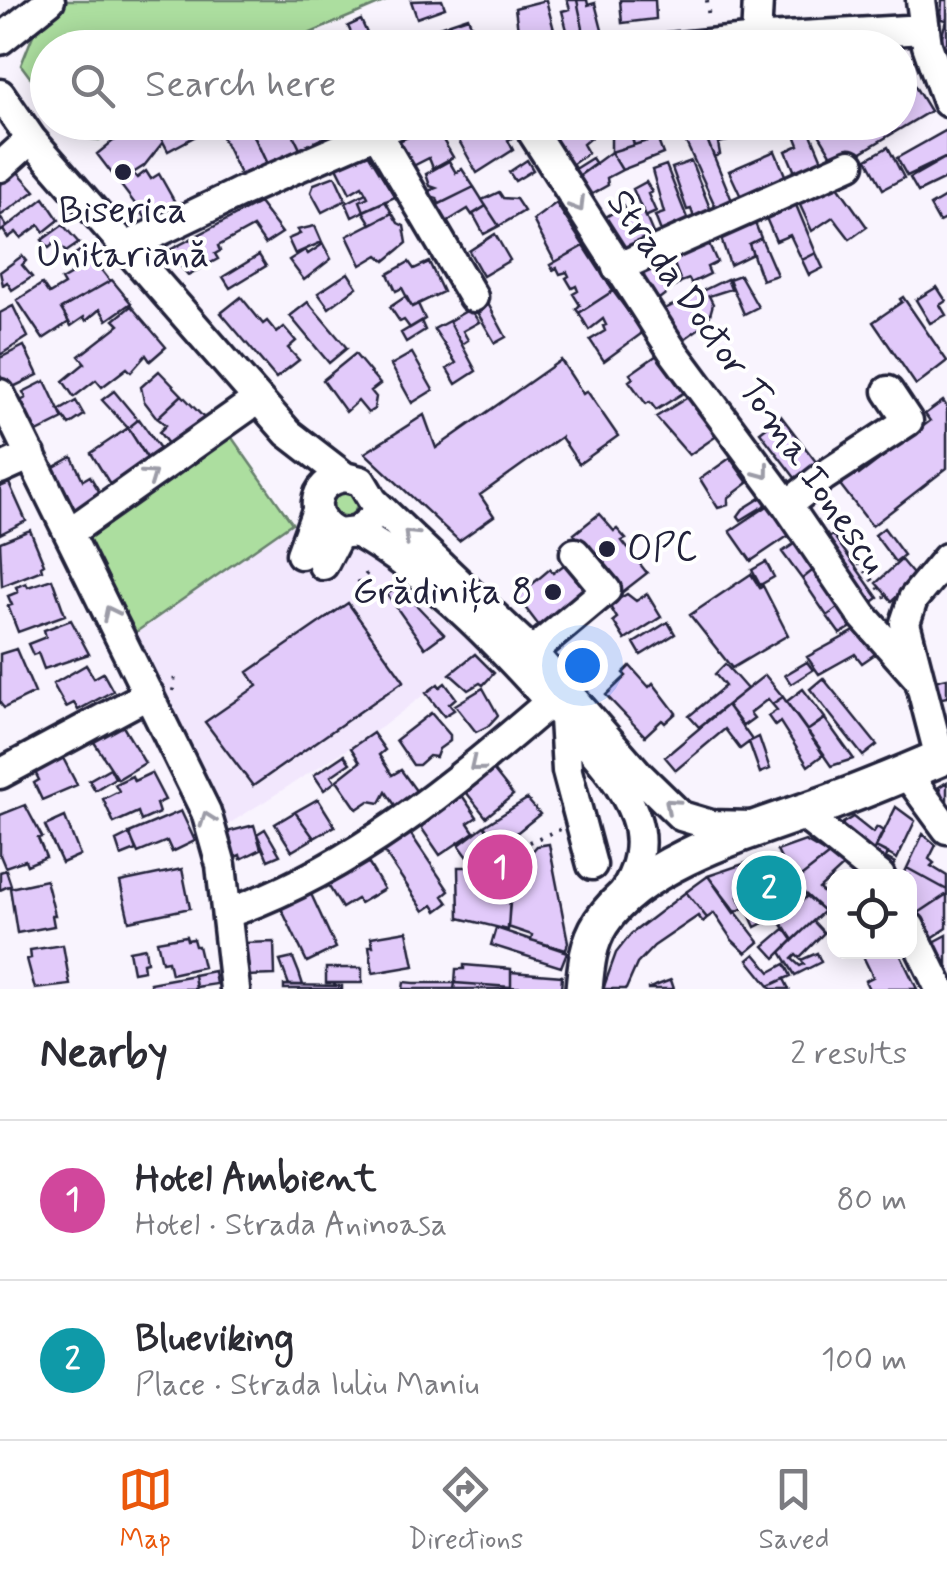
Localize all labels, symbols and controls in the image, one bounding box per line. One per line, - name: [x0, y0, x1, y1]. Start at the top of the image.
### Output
- search box: [30, 30, 917, 140]
- icon: search: [65, 58, 120, 113]
- text: Search here: [145, 61, 336, 110]
- marker: Biserica Unitariană: [112, 161, 134, 183]
- street label: Strada Doctor Toma Ionescu: [594, 180, 898, 584]
- place label: Biserica Unitariană: [37, 187, 209, 280]
- one-way arrow: [565, 194, 584, 212]
- one-way arrow: [751, 461, 768, 479]
- one-way arrow: [139, 470, 157, 487]
- place label: OPC: [627, 525, 698, 574]
- one-way arrow: [403, 530, 421, 548]
- marker: OPC: [596, 538, 618, 560]
- place label: Grădinița 8: [352, 568, 533, 617]
- marker: Grădinița 8: [542, 581, 564, 603]
- one-way arrow: [102, 605, 122, 623]
- your location: [557, 640, 608, 691]
- one-way arrow: [469, 753, 487, 771]
- one-way arrow: [664, 799, 683, 817]
- one-way arrow: [198, 811, 219, 828]
- pin: 1: [468, 830, 532, 904]
- pin: 2: [736, 850, 802, 926]
- map controls: [827, 869, 917, 959]
- button: locate: [827, 869, 917, 959]
- text: Nearby: [40, 1027, 168, 1082]
- text: 2 results: [790, 1033, 907, 1075]
- text: Hotel Ambient: [135, 1155, 377, 1204]
- text: 1: [65, 1179, 80, 1221]
- text: 80 m: [837, 1179, 907, 1221]
- text: Hotel · Strada Aninoasa: [135, 1204, 447, 1246]
- text: Blueviking: [135, 1315, 294, 1364]
- text: 2: [65, 1339, 80, 1381]
- text: 100 m: [821, 1339, 907, 1381]
- text: Place · Strada Iuliu Maniu: [135, 1364, 479, 1406]
- tab: Map: [118, 1462, 173, 1559]
- tab: Directions: [408, 1462, 523, 1559]
- tab: Saved: [759, 1462, 829, 1559]

